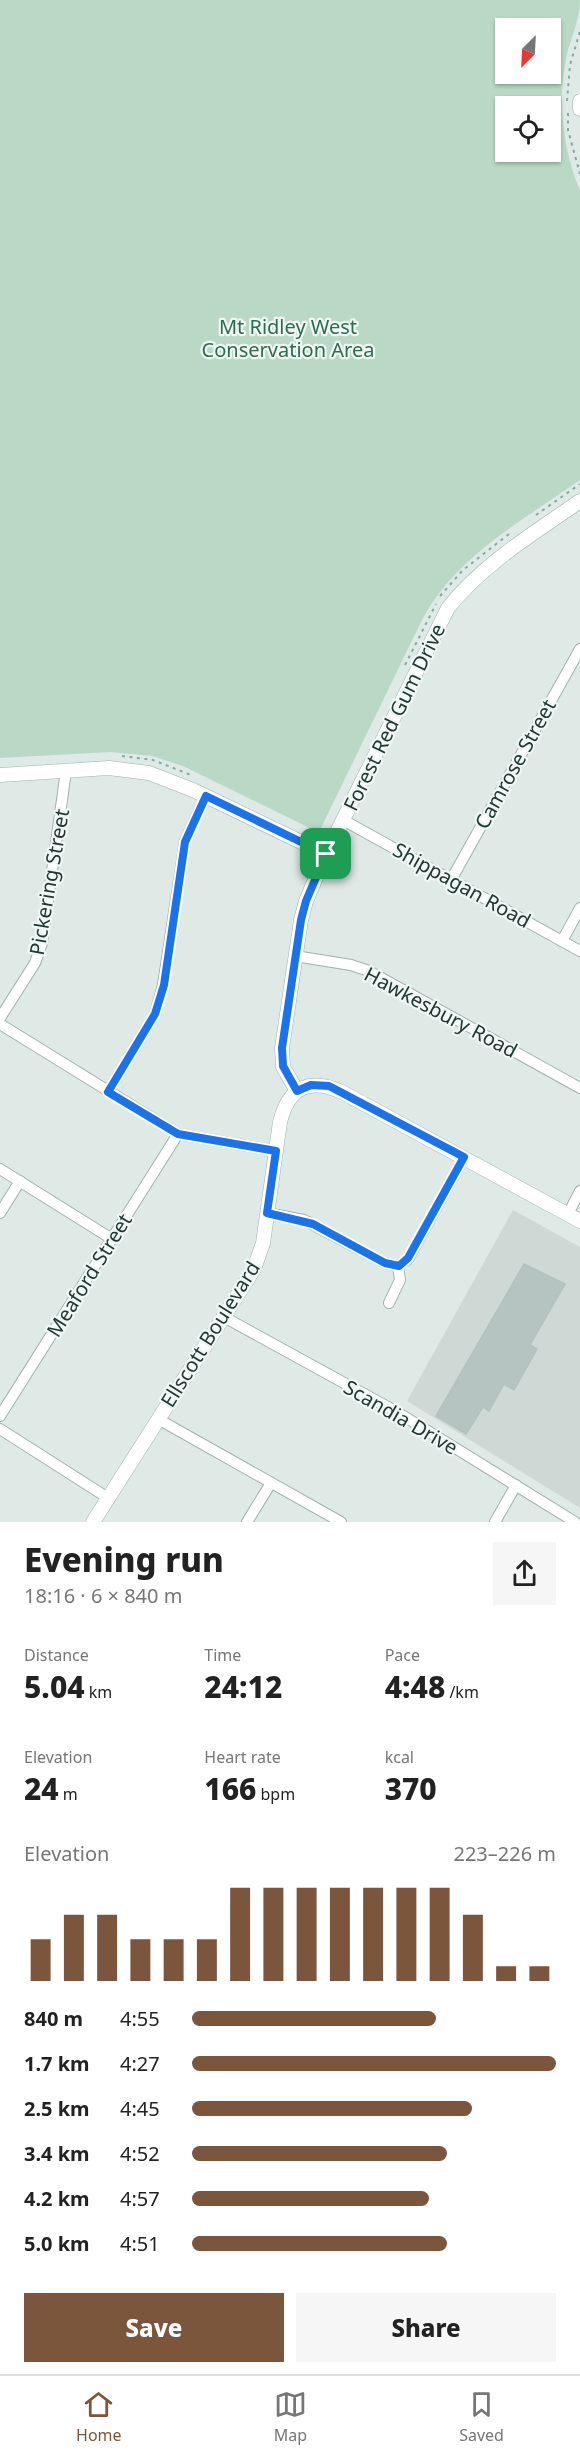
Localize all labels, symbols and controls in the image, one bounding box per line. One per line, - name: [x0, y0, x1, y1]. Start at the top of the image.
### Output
- north arrow: [495, 18, 561, 84]
- map controls: [495, 18, 561, 162]
- button: locate: [495, 96, 561, 162]
- park label: Mt Ridley West Conservation Area: [202, 313, 374, 363]
- street label: Forest Red Gum Drive: [337, 619, 451, 815]
- street label: Camrose Street: [468, 694, 562, 834]
- street label: Pickering Street: [23, 807, 75, 957]
- pin: [300, 828, 351, 879]
- street label: Shippagan Road: [388, 836, 536, 934]
- icon: arrive: [309, 837, 342, 870]
- street label: Hawkesbury Road: [360, 960, 522, 1064]
- street label: Meaford Street: [40, 1208, 138, 1342]
- street label: Ellscott Boulevard: [154, 1256, 266, 1412]
- street label: Scandia Drive: [339, 1373, 463, 1461]
- text: Evening run: [24, 1537, 224, 1582]
- button: share: [493, 1542, 556, 1605]
- text: 18:16 · 6 × 840 m: [24, 1582, 182, 1609]
- text: Distance: [24, 1644, 89, 1666]
- text: Time: [204, 1644, 241, 1666]
- text: Pace: [385, 1644, 420, 1666]
- text: 5.04: [24, 1666, 85, 1707]
- text: 24:12: [204, 1666, 282, 1707]
- text: 4:48: [385, 1666, 445, 1707]
- text: km: [85, 1681, 112, 1703]
- text: /km: [445, 1681, 479, 1703]
- text: Elevation: [24, 1746, 92, 1768]
- text: Heart rate: [204, 1746, 281, 1768]
- text: kcal: [385, 1746, 414, 1768]
- text: 24: [24, 1768, 59, 1809]
- text: 166: [204, 1768, 256, 1809]
- text: 370: [385, 1768, 437, 1809]
- text: m: [59, 1783, 78, 1805]
- text: bpm: [256, 1783, 295, 1805]
- text: Elevation: [24, 1840, 109, 1867]
- text: 223–226 m: [453, 1840, 556, 1867]
- text: 840 m: [24, 2005, 83, 2032]
- text: 4:55: [120, 2005, 160, 2032]
- text: 1.7 km: [24, 2050, 90, 2077]
- text: 4:27: [120, 2050, 160, 2077]
- text: 2.5 km: [24, 2095, 90, 2122]
- text: 4:45: [120, 2095, 160, 2122]
- text: 3.4 km: [24, 2140, 90, 2167]
- text: 4:52: [120, 2140, 160, 2167]
- text: 4.2 km: [24, 2185, 90, 2212]
- text: 4:57: [120, 2185, 160, 2212]
- text: 5.0 km: [24, 2230, 90, 2257]
- text: 4:51: [120, 2230, 160, 2257]
- button: Save: [24, 2293, 284, 2362]
- button: Share: [296, 2293, 556, 2362]
- tab: Home: [76, 2388, 122, 2446]
- tab: Map: [274, 2388, 307, 2446]
- tab: Saved: [459, 2388, 504, 2446]

